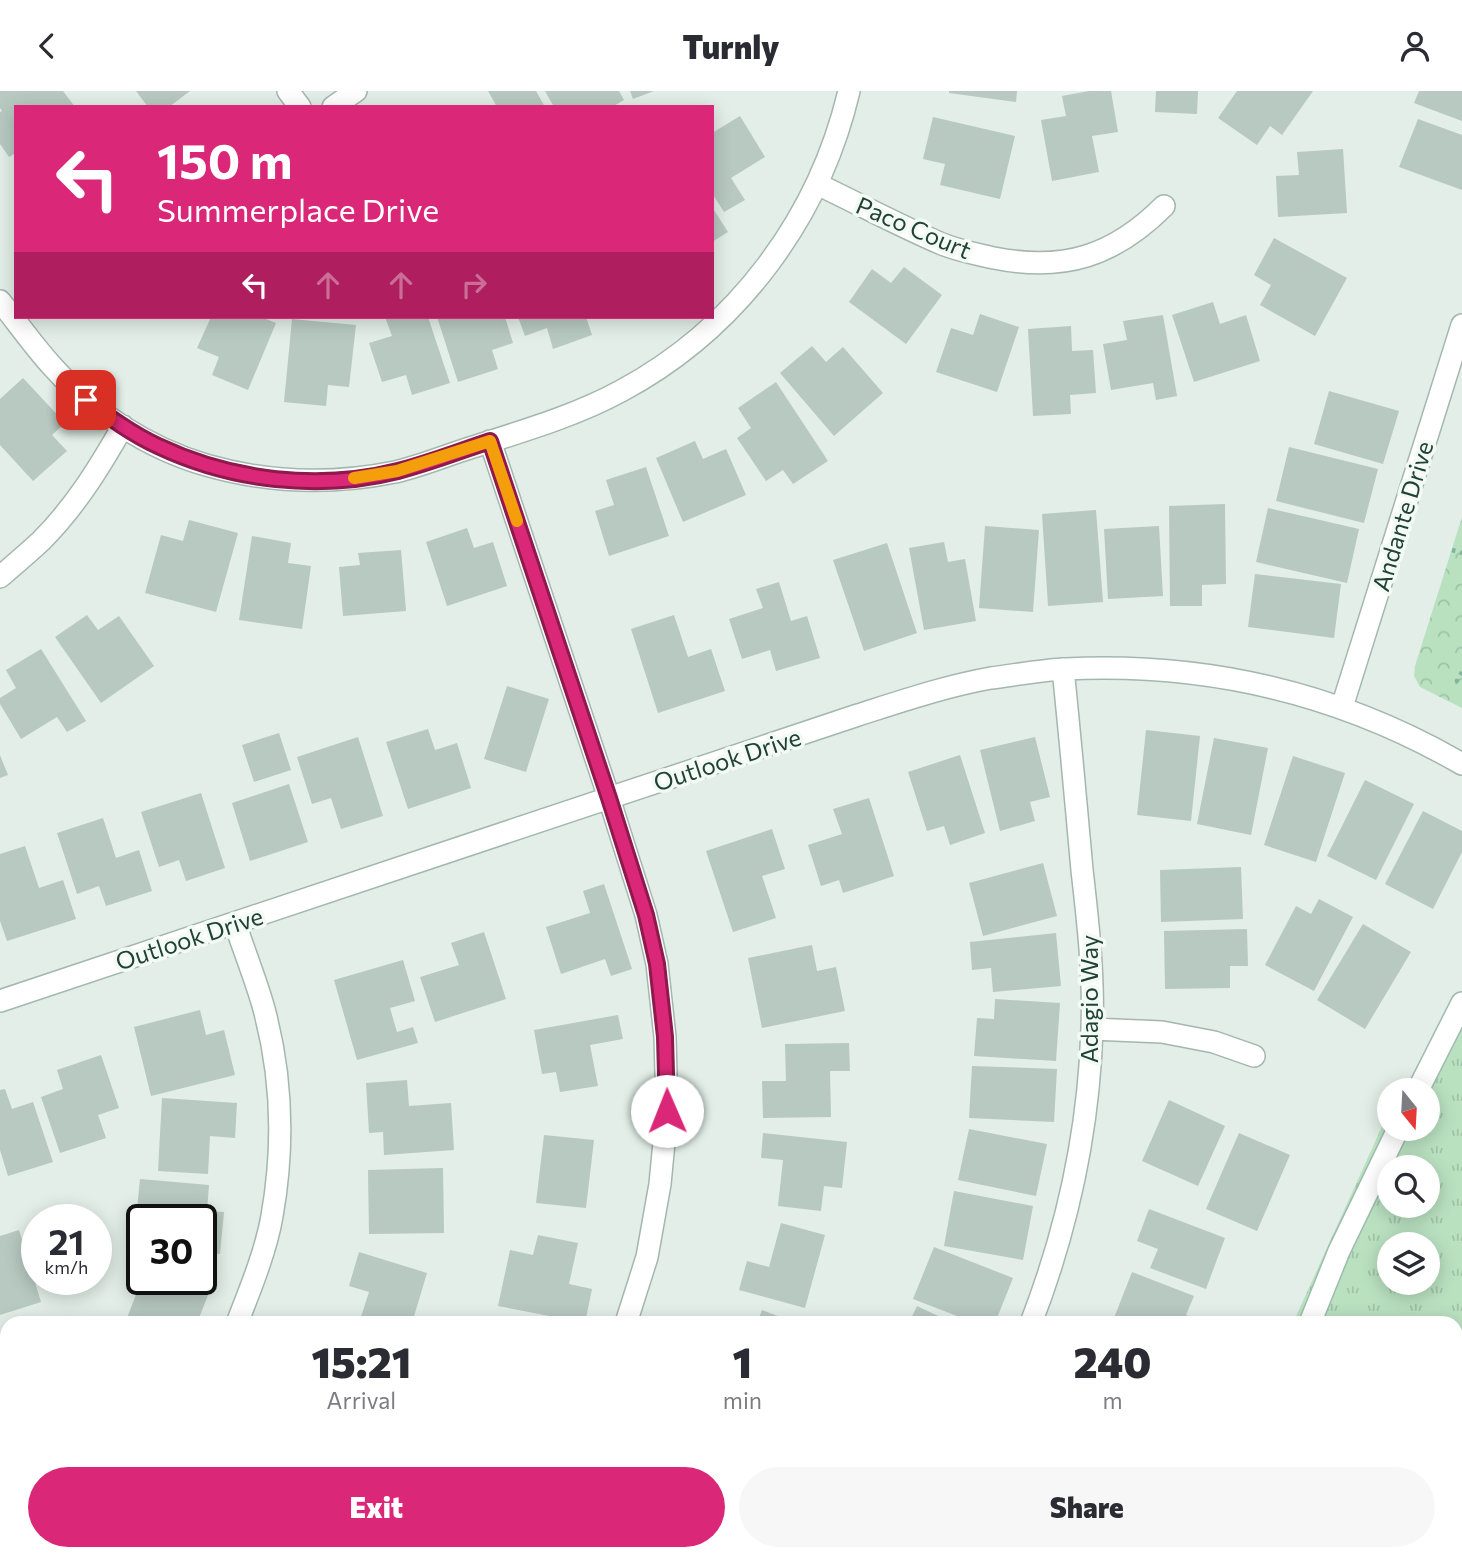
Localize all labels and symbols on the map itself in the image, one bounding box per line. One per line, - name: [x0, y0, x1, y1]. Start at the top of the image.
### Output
- street label: Paco Court: [852, 190, 976, 264]
- pin: [56, 370, 116, 430]
- street label: Andante Drive: [1365, 437, 1439, 595]
- street label: Outlook Drive: [650, 722, 804, 796]
- street label: Outlook Drive: [112, 901, 266, 975]
- street label: Adagio Way: [1074, 935, 1103, 1063]
- position arrow: [630, 1074, 704, 1148]
- north arrow: [1377, 1078, 1440, 1141]
- speed limit sign: 30: [126, 1204, 217, 1295]

